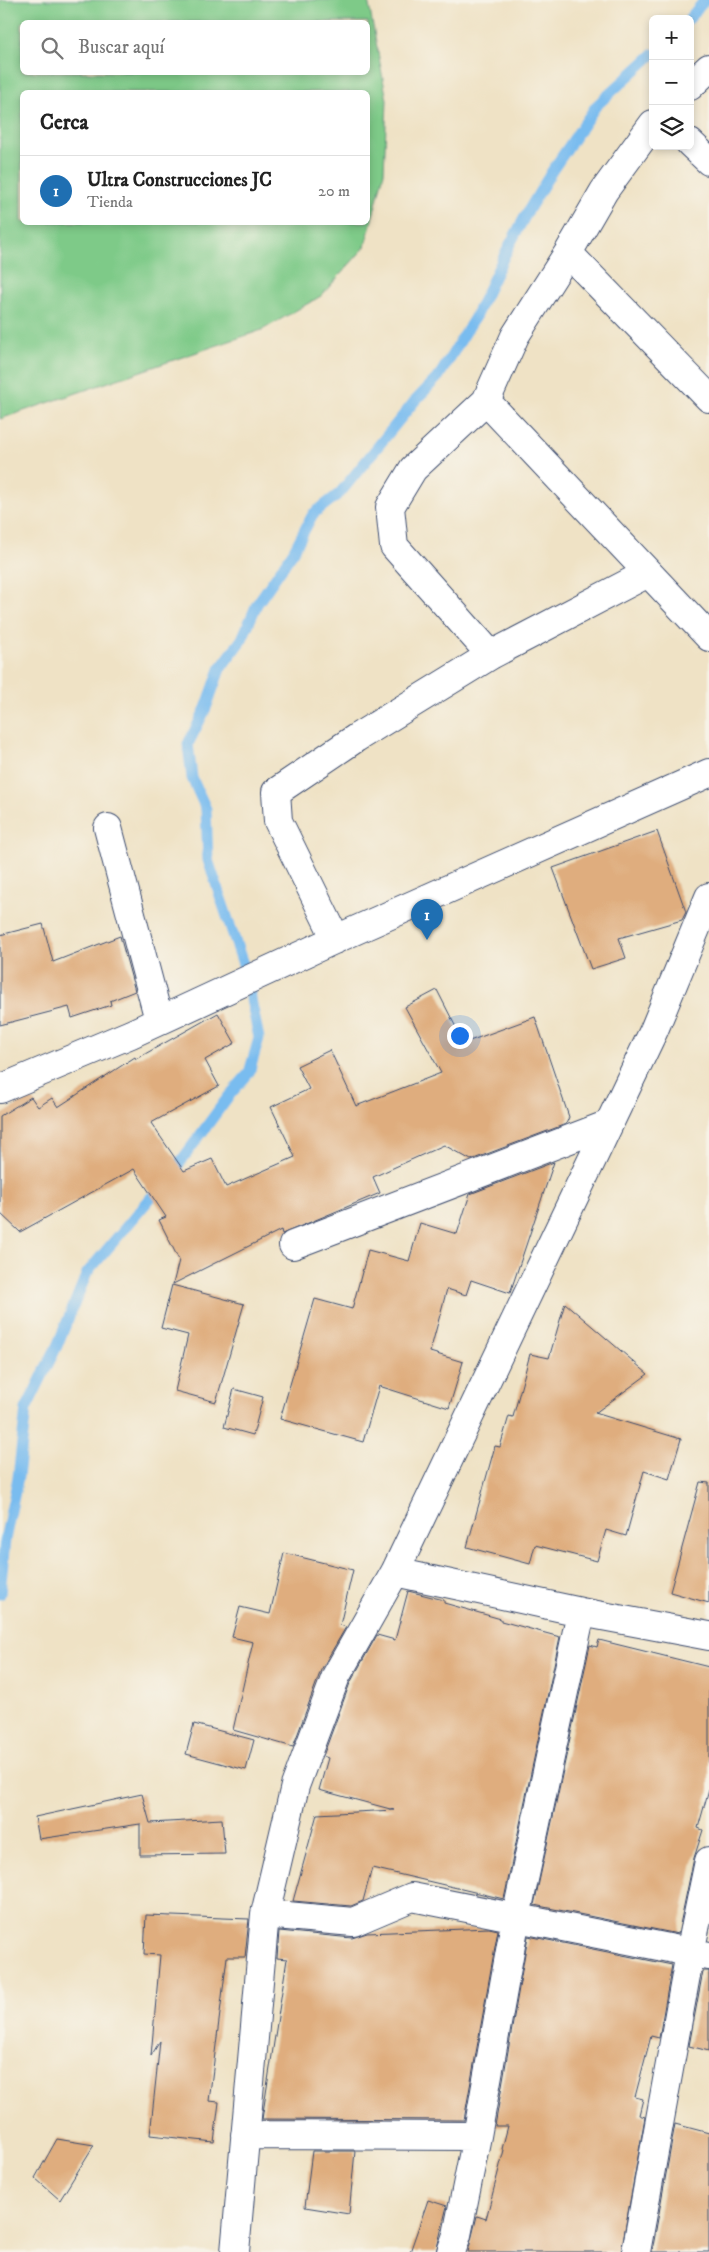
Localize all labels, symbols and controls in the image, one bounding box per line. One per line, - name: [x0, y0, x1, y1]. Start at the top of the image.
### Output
- map controls: [649, 15, 694, 150]
- button: +: [649, 15, 694, 60]
- search box: [20, 20, 370, 75]
- icon: search: [38, 34, 66, 62]
- text: Buscar aquí: [78, 36, 164, 59]
- button: −: [649, 60, 694, 105]
- button: layers: [649, 105, 694, 150]
- text: Cerca: [40, 110, 88, 136]
- text: Ultra Construcciones JC: [87, 169, 272, 192]
- text: 1: [53, 181, 59, 201]
- text: 20 m: [318, 181, 350, 201]
- text: Tienda: [87, 192, 133, 212]
- pin: 1: [411, 899, 443, 940]
- your location: [447, 1023, 473, 1049]

